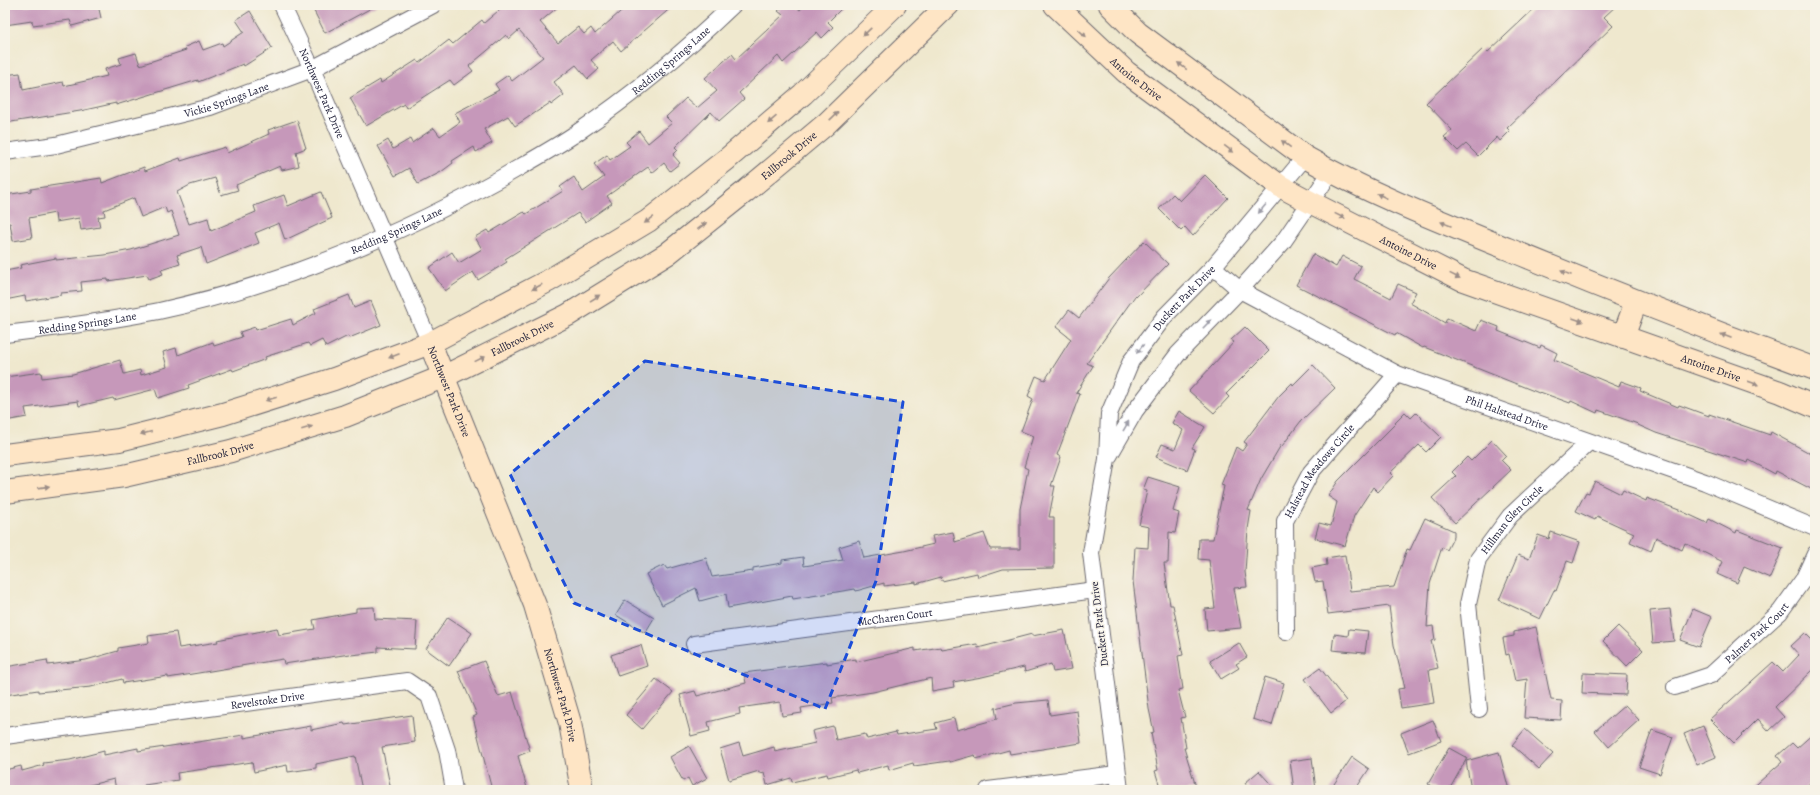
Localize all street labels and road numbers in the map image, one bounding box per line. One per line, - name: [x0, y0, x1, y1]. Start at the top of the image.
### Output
- street label: Redding Springs Lane: [629, 23, 714, 98]
- street label: Northwest Park Drive: [295, 46, 348, 141]
- street label: Antoine Drive: [1106, 53, 1165, 104]
- street label: Vickie Springs Lane: [182, 79, 271, 121]
- street label: Fallbrook Drive: [758, 128, 820, 184]
- street label: Redding Springs Lane: [349, 203, 445, 258]
- street label: Antoine Drive: [1376, 231, 1440, 274]
- street label: Duckett Park Drive: [1149, 262, 1219, 334]
- street label: Redding Springs Lane: [37, 308, 138, 338]
- street label: Fallbrook Drive: [488, 316, 557, 360]
- street label: Northwest Park Drive: [424, 344, 474, 439]
- street label: Antoine Drive: [1678, 350, 1743, 386]
- street label: Phil Halstead Drive: [1463, 392, 1550, 434]
- street label: Halstead Meadows Circle: [1281, 421, 1358, 521]
- street label: Fallbrook Drive: [185, 437, 256, 469]
- street label: Hillman Glen Circle: [1477, 481, 1547, 557]
- street label: Duckett Park Drive: [1087, 581, 1112, 667]
- street label: Palmer Park Court: [1721, 599, 1793, 667]
- street label: McCharen Court: [857, 605, 934, 630]
- street label: Northwest Park Drive: [540, 646, 580, 743]
- street label: Revelstoke Drive: [230, 688, 306, 713]

